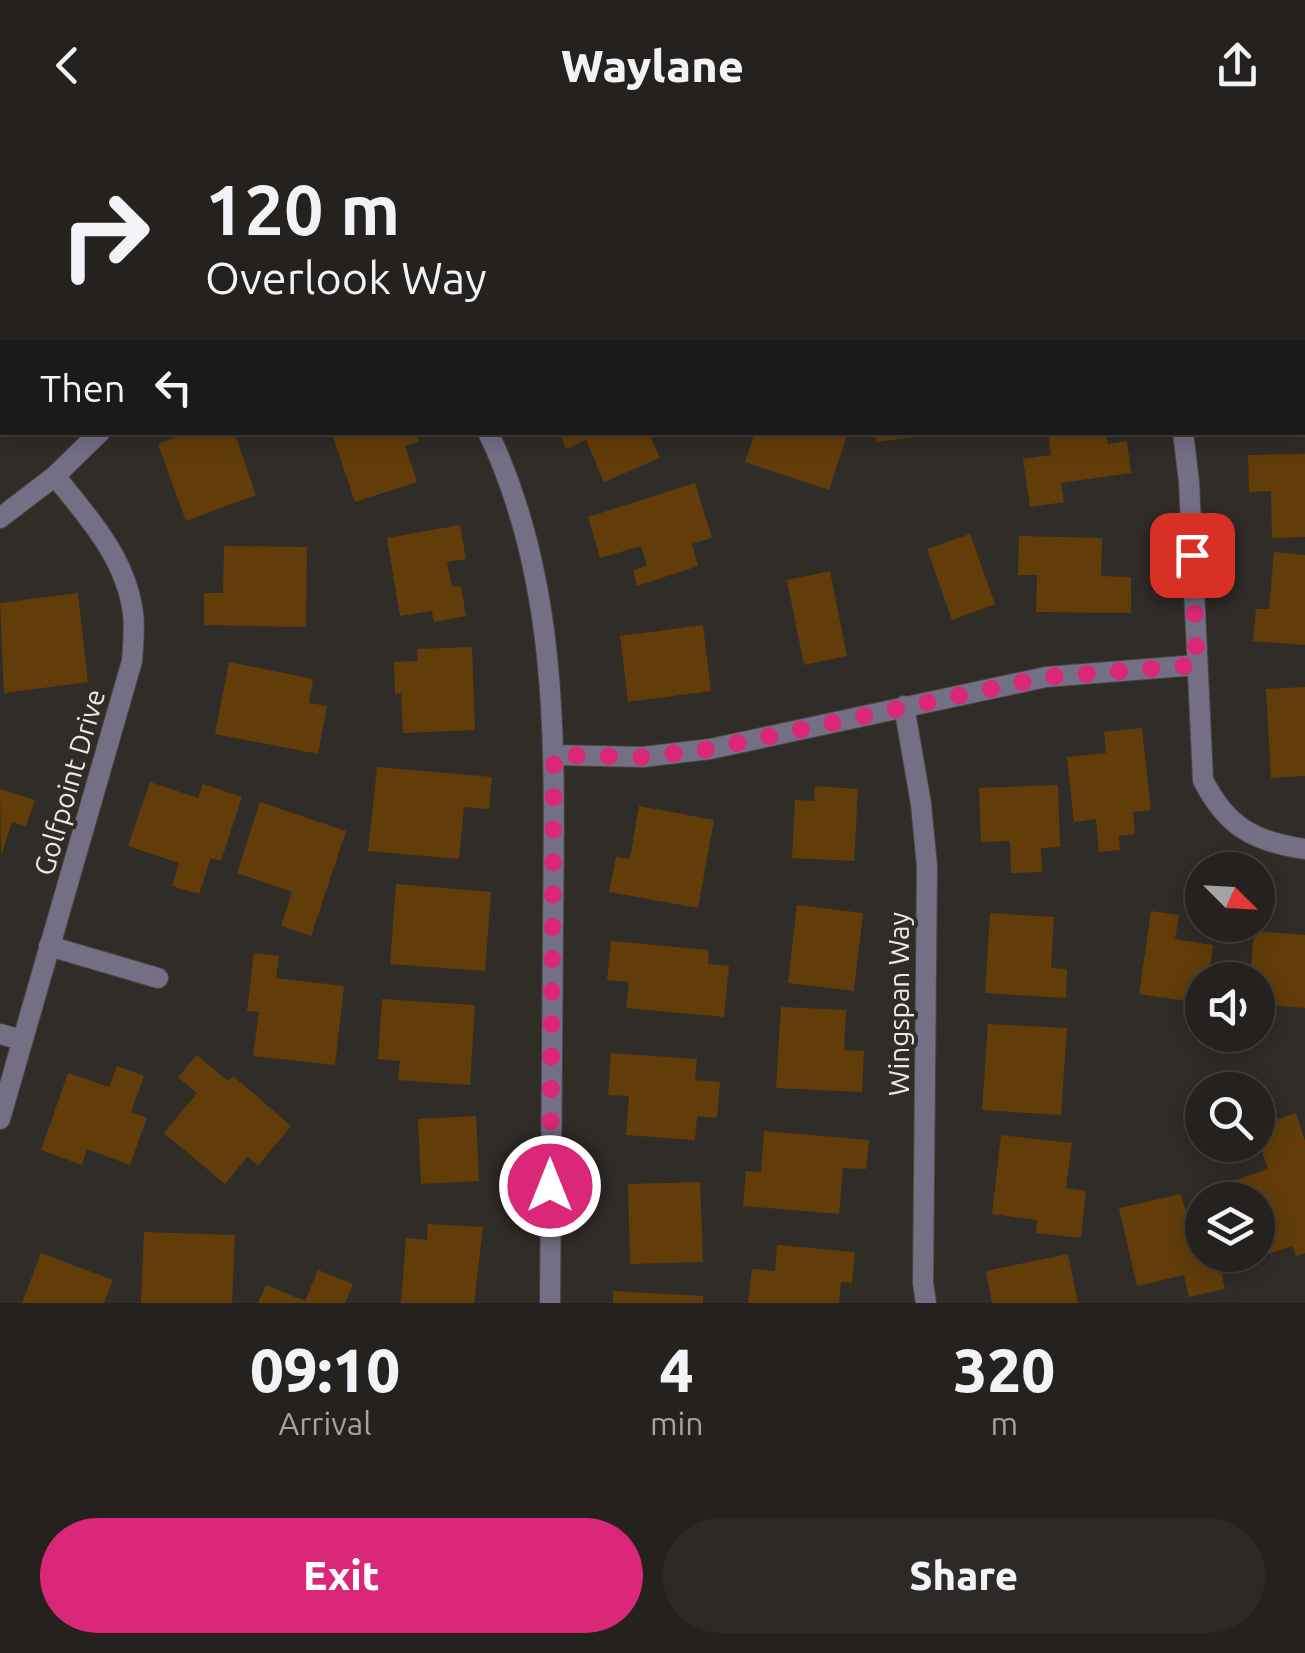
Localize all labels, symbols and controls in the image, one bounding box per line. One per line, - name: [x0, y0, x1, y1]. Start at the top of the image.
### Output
- icon: back: [40, 38, 95, 93]
- icon: share: [1210, 38, 1265, 93]
- text: Waylane: [561, 40, 744, 91]
- icon: right: [40, 170, 170, 300]
- text: 120 m: [205, 170, 400, 248]
- text: Overlook Way: [205, 252, 487, 303]
- icon: left: [146, 360, 201, 415]
- text: Then: [40, 367, 126, 409]
- pin: [1150, 513, 1235, 598]
- icon: arrive: [1165, 528, 1220, 583]
- street label: Golfpoint Drive: [28, 685, 110, 879]
- north arrow: [1185, 852, 1275, 942]
- map controls: [1185, 852, 1275, 1272]
- street label: Wingspan Way: [883, 912, 914, 1096]
- button: sound: [1185, 962, 1275, 1052]
- button: search: [1185, 1072, 1275, 1162]
- position arrow: [498, 1134, 602, 1238]
- button: layers: [1185, 1182, 1275, 1272]
- text: 09:10: [250, 1336, 400, 1403]
- text: 4: [660, 1336, 694, 1403]
- text: 320: [954, 1336, 1055, 1403]
- text: Arrival: [278, 1405, 372, 1441]
- text: min: [650, 1405, 704, 1441]
- text: m: [990, 1405, 1018, 1441]
- button: Exit: [40, 1518, 643, 1633]
- button: Share: [663, 1518, 1265, 1633]

